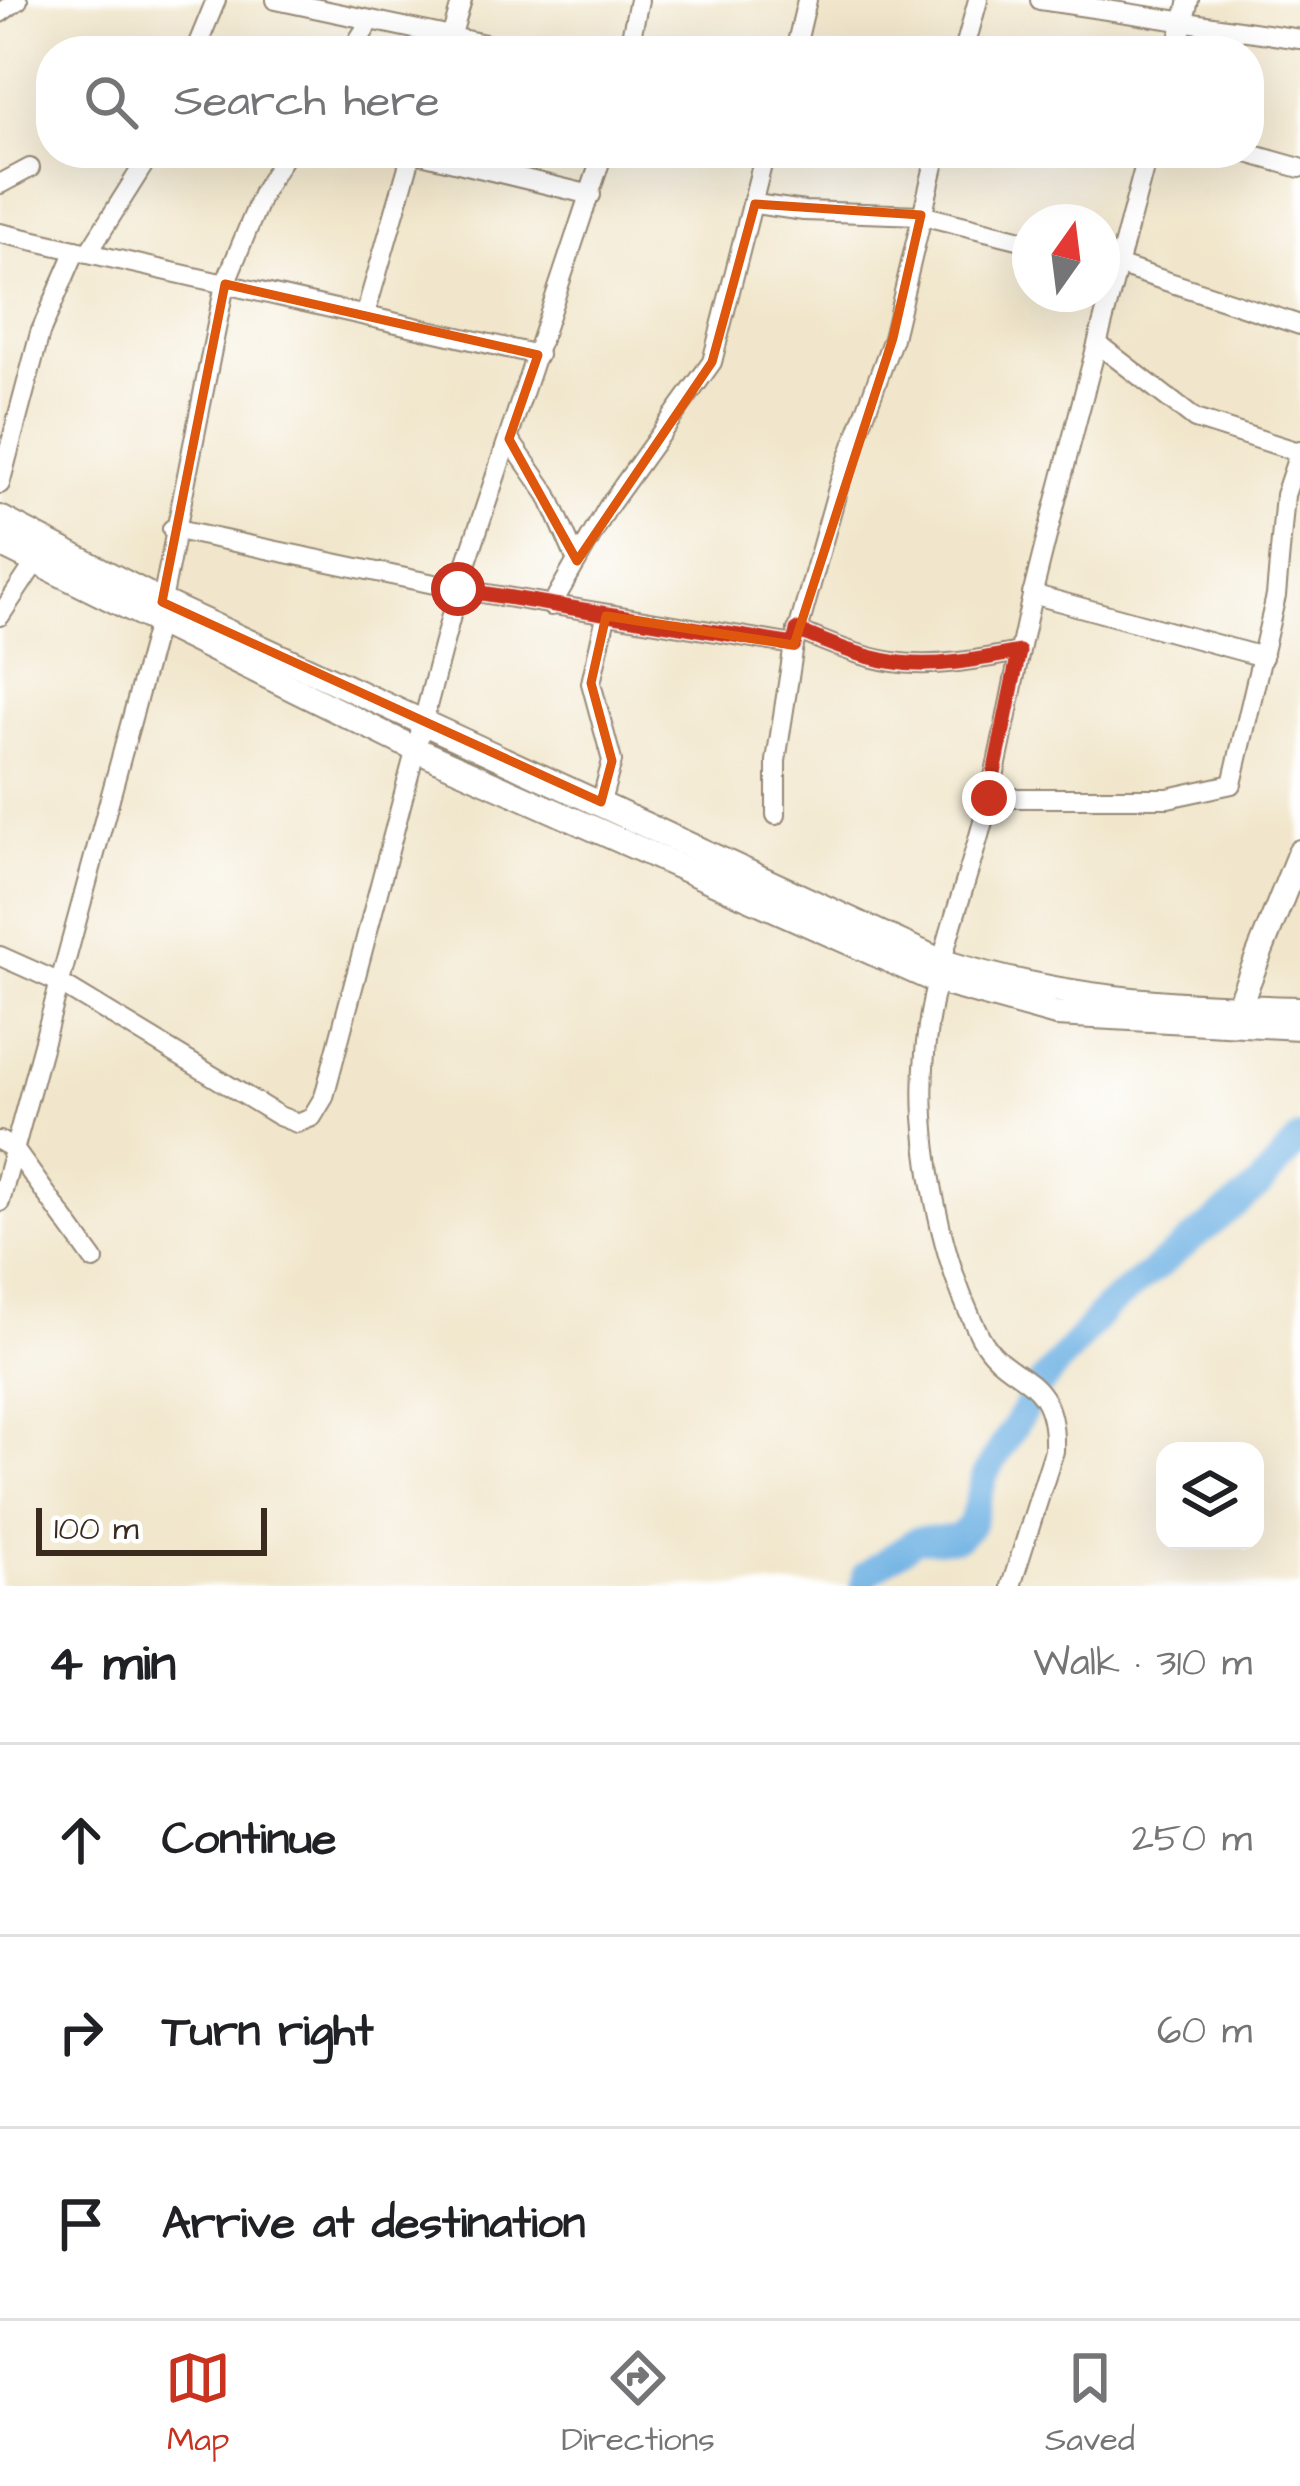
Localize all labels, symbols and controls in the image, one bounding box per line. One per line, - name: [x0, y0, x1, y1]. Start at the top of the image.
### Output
- search box: [36, 36, 1264, 168]
- icon: search: [78, 69, 144, 135]
- text: Search here: [174, 71, 440, 133]
- north arrow: [1012, 204, 1120, 312]
- route start: [431, 562, 485, 616]
- route end: [962, 771, 1016, 825]
- map controls: [1156, 1442, 1264, 1550]
- button: layers: [1156, 1442, 1264, 1550]
- scale bar: [36, 1502, 267, 1555]
- text: 100 m: [54, 1506, 139, 1552]
- text: 4 min: [48, 1629, 176, 1700]
- text: Walk · 310 m: [1033, 1637, 1252, 1691]
- icon: ahead: [48, 1807, 114, 1873]
- text: Continue: [162, 1809, 336, 1871]
- text: 250 m: [1131, 1813, 1252, 1867]
- icon: right: [48, 1999, 114, 2065]
- text: Turn right: [162, 2001, 374, 2063]
- text: 60 m: [1157, 2005, 1252, 2059]
- icon: arrive: [48, 2191, 114, 2257]
- text: Arrive at destination: [162, 2193, 585, 2255]
- tab: Map: [165, 2345, 231, 2463]
- tab: Directions: [561, 2345, 715, 2463]
- tab: Saved: [1045, 2345, 1135, 2463]

